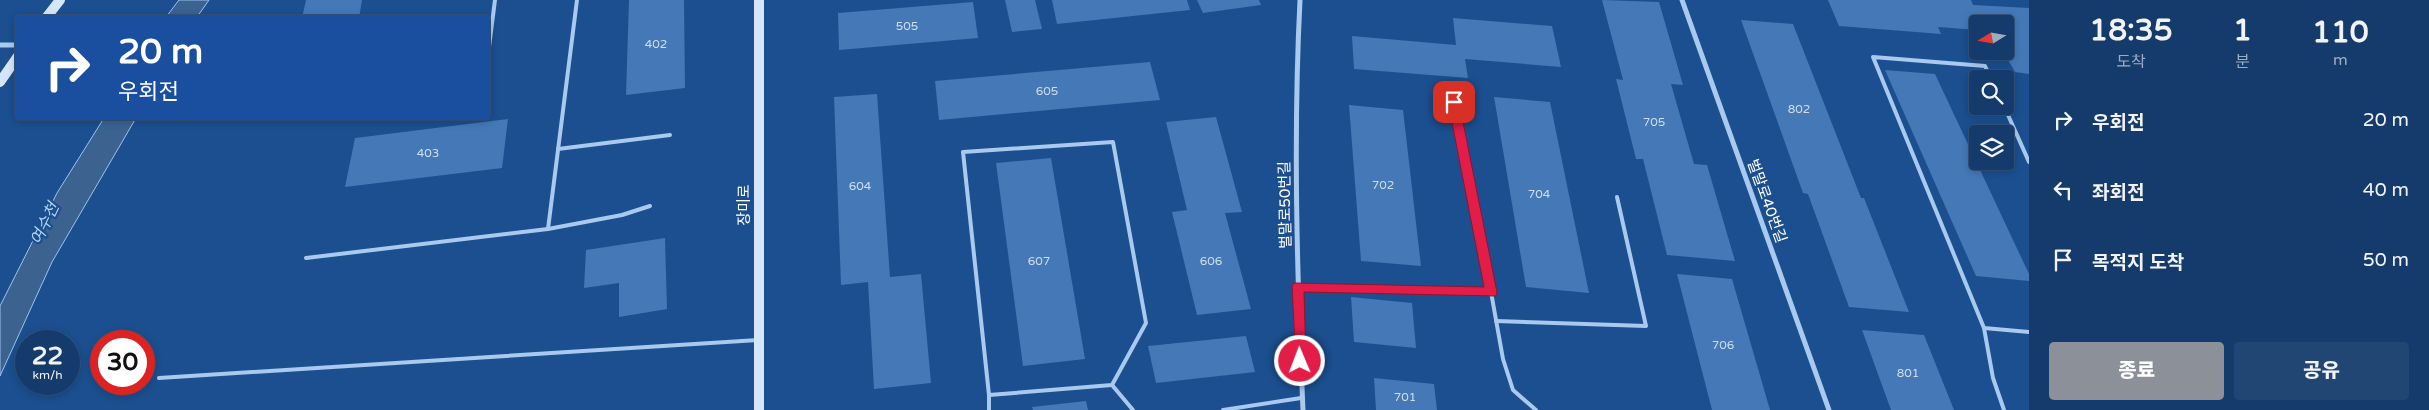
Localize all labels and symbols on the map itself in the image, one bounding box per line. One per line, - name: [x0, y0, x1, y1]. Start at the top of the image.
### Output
- north arrow: [1969, 15, 2014, 60]
- house number: 505: [896, 19, 918, 33]
- house number: 402: [645, 37, 667, 51]
- pin: [1433, 81, 1475, 123]
- house number: 605: [1036, 84, 1058, 98]
- house number: 802: [1788, 102, 1810, 116]
- house number: 705: [1643, 115, 1665, 129]
- house number: 403: [417, 146, 439, 160]
- street label: 벌말로40번길: [1744, 157, 1790, 245]
- street label: 벌말로50번길: [1275, 161, 1295, 249]
- house number: 702: [1372, 178, 1394, 192]
- house number: 604: [849, 179, 872, 193]
- street label: 장미로: [735, 184, 753, 226]
- house number: 704: [1528, 187, 1551, 201]
- water label: 여수천: [26, 198, 65, 248]
- house number: 607: [1028, 254, 1050, 268]
- house number: 606: [1200, 254, 1222, 268]
- speed limit sign: 30: [90, 330, 155, 395]
- position arrow: [1273, 334, 1325, 386]
- house number: 706: [1712, 338, 1734, 352]
- house number: 801: [1897, 366, 1919, 380]
- house number: 701: [1394, 390, 1416, 404]

